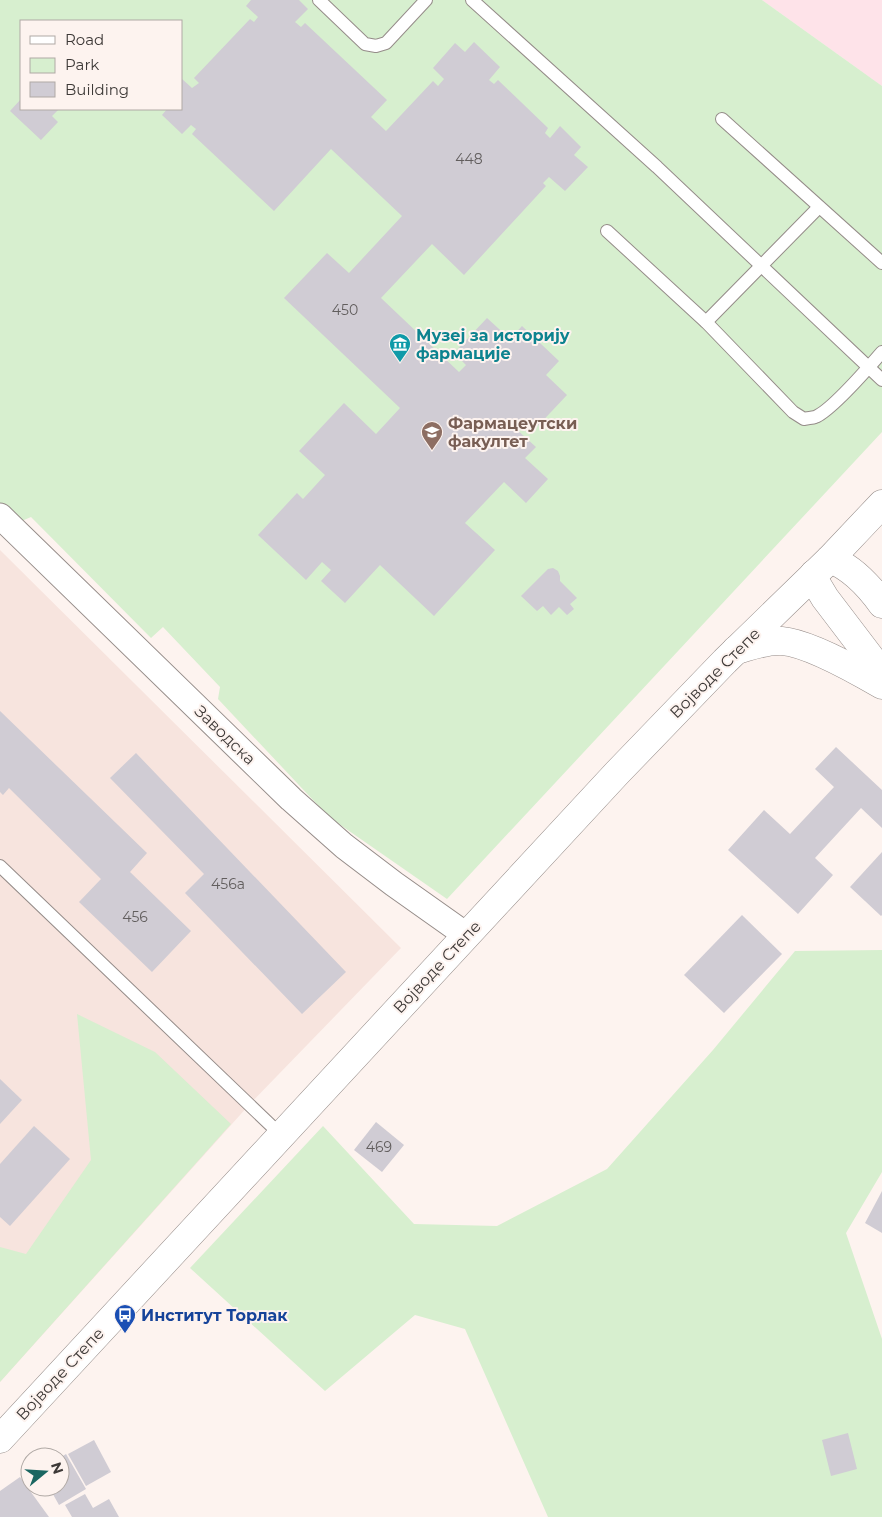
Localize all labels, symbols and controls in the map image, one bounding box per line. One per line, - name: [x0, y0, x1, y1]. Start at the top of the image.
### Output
- legend: [20, 20, 182, 110]
- text: Road: [65, 30, 104, 49]
- text: Park: [65, 55, 99, 74]
- text: Building: [65, 80, 129, 99]
- house number: 448: [455, 150, 483, 168]
- house number: 450: [332, 301, 358, 319]
- place label: Музеј за историју фармације: [416, 326, 570, 363]
- museum icon: Музеј за историју фармације: [388, 332, 412, 363]
- place label: Фармацеутски факултет: [448, 414, 577, 451]
- school or university icon: Фармацеутски факултет: [420, 420, 444, 451]
- street label: Војводе Степе: [666, 624, 764, 722]
- street label: Заводска: [191, 701, 259, 769]
- house number: 456a: [211, 875, 245, 893]
- house number: 456: [122, 908, 148, 926]
- street label: Војводе Степе: [389, 917, 485, 1017]
- house number: 469: [366, 1138, 392, 1156]
- bus stop icon: Институт Торлак: [113, 1303, 137, 1334]
- place label: Институт Торлак: [141, 1306, 288, 1325]
- street label: Војводе Степе: [12, 1324, 108, 1424]
- north arrow: [20, 1447, 70, 1497]
- text: N: [47, 1460, 68, 1476]

